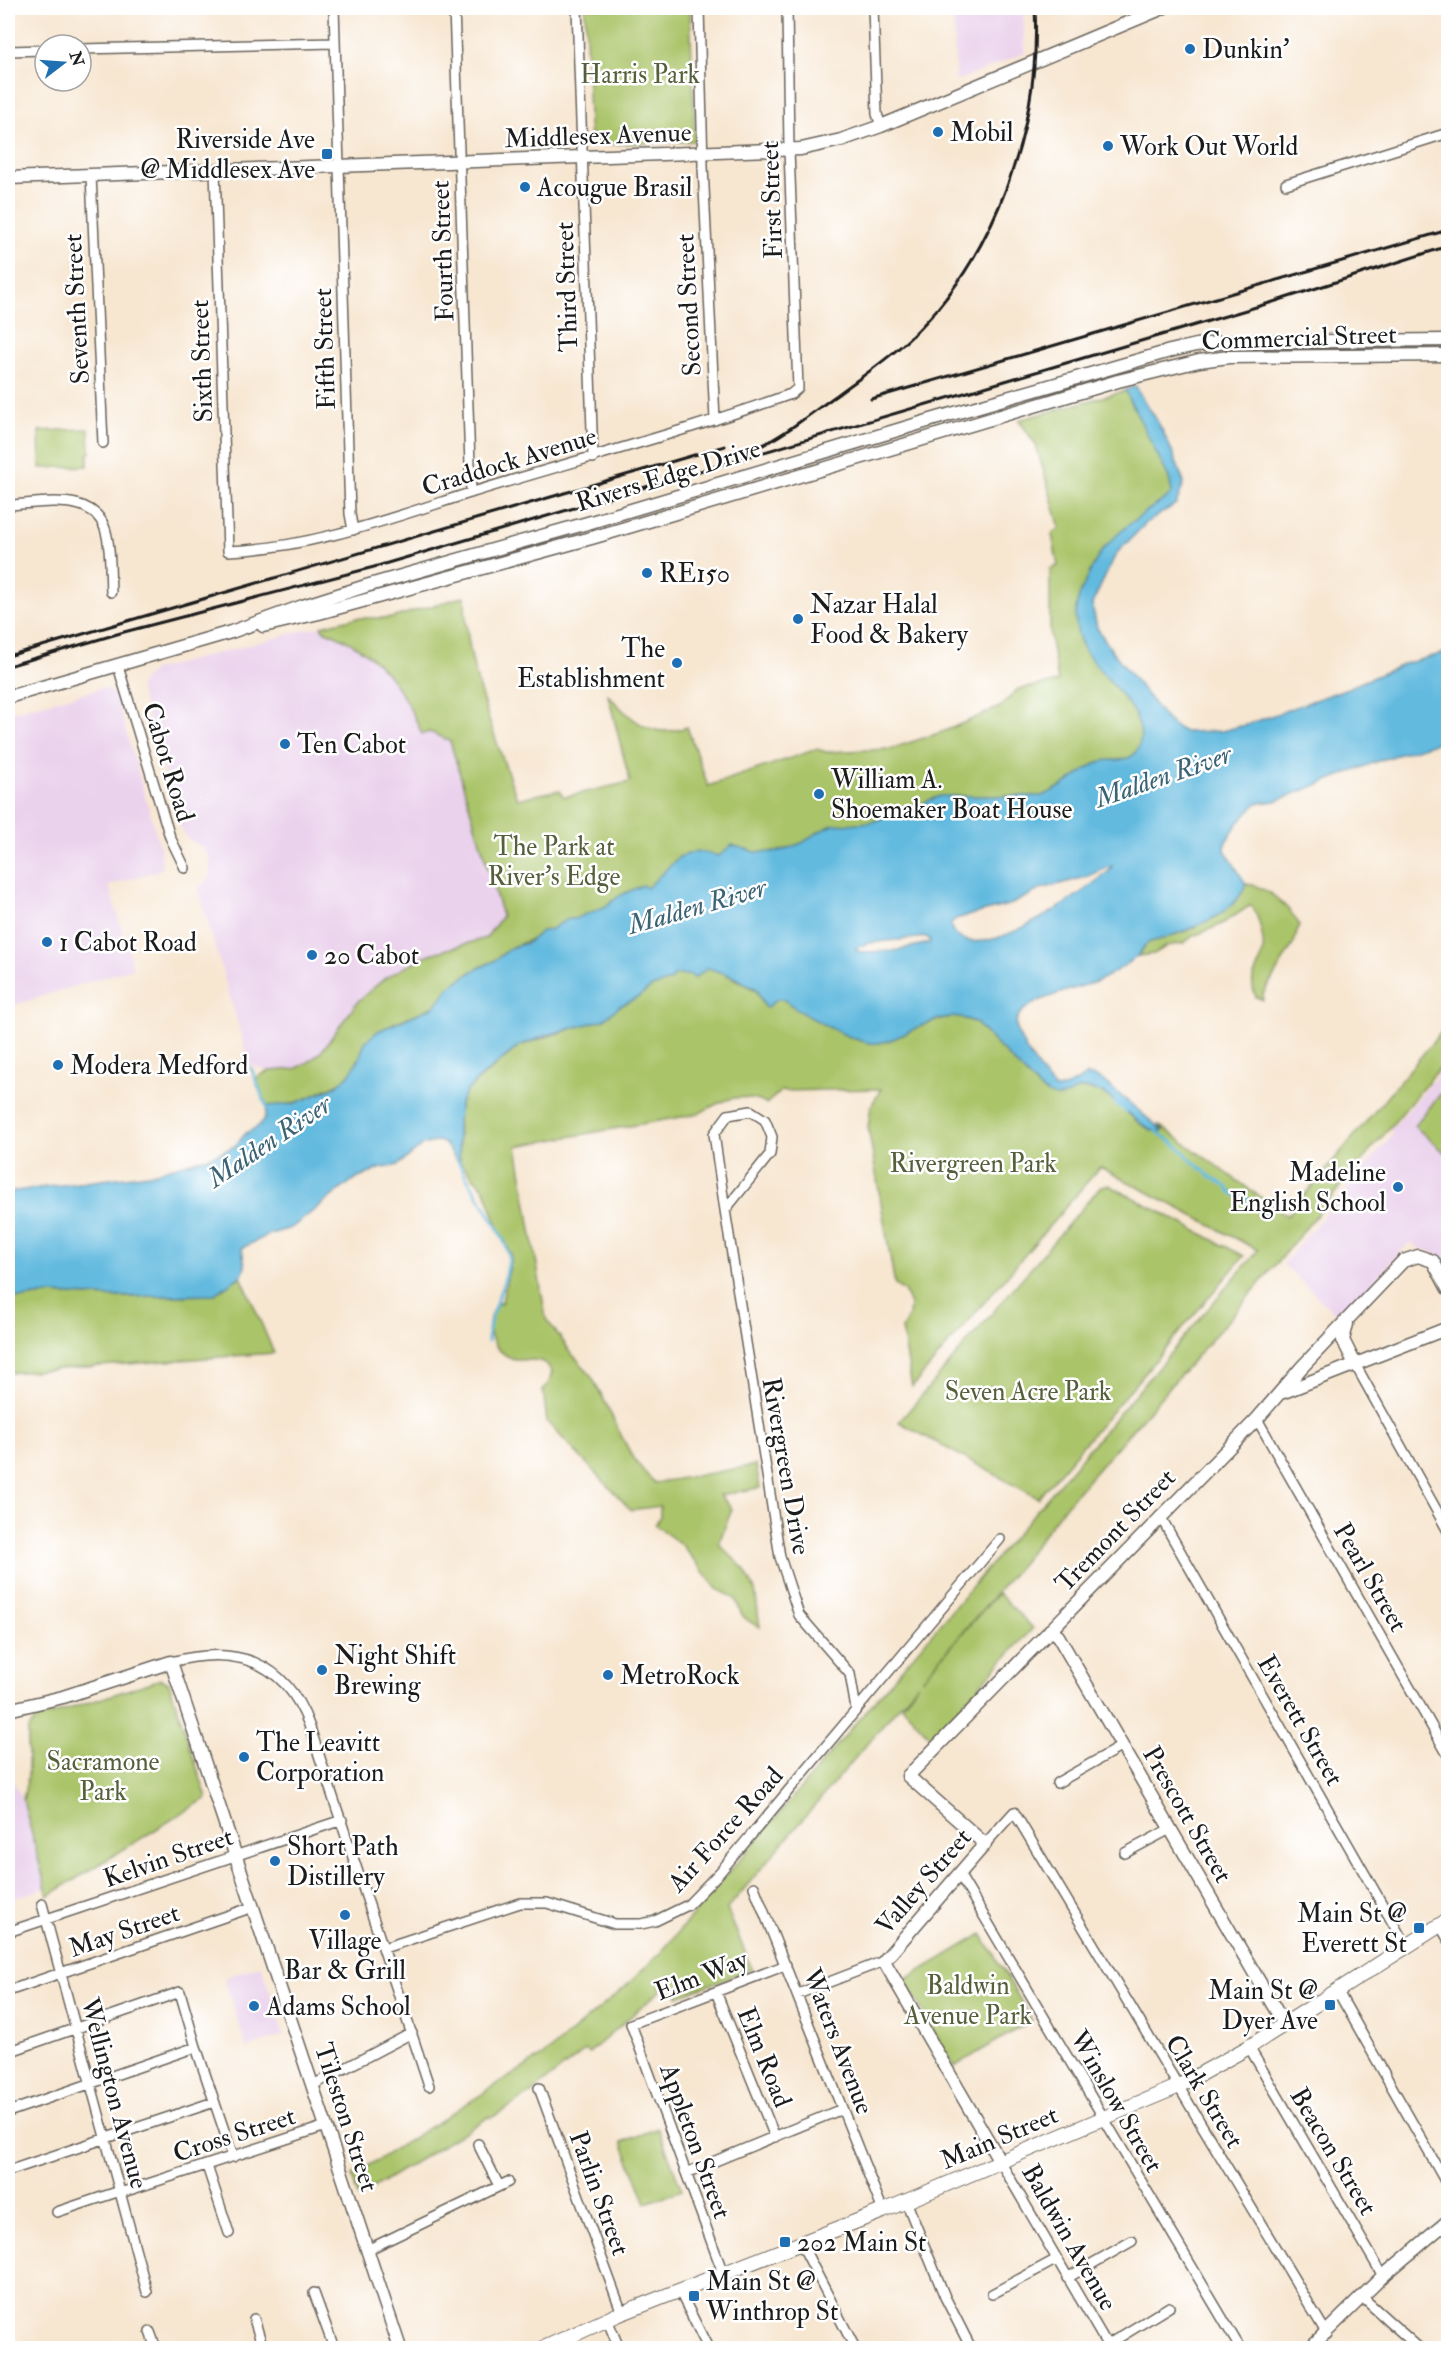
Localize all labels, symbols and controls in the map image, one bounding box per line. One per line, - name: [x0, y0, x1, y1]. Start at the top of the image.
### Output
- north arrow: [33, 33, 93, 93]
- place label: Dunkin': [1202, 34, 1290, 66]
- marker: Dunkin': [1183, 42, 1197, 56]
- text: N: [64, 48, 88, 69]
- park label: Harris Park: [580, 59, 701, 91]
- street label: Middlesex Avenue: [504, 117, 692, 155]
- place label: Mobil: [950, 117, 1014, 149]
- place label: Riverside Ave @ Middlesex Ave: [140, 124, 315, 186]
- marker: Mobil: [931, 125, 945, 139]
- place label: Work Out World: [1119, 131, 1298, 163]
- marker: Work Out World: [1101, 139, 1115, 153]
- street label: First Street: [754, 140, 790, 260]
- marker: Riverside Ave @ Middlesex Ave: [320, 147, 334, 161]
- place label: Acougue Brasil: [536, 172, 693, 204]
- street label: Fourth Street: [425, 180, 461, 322]
- marker: Acougue Brasil: [518, 180, 532, 194]
- street label: Third Street: [549, 221, 585, 353]
- street label: Seventh Street: [57, 233, 97, 385]
- street label: Second Street: [669, 233, 709, 377]
- street label: Fifth Street: [307, 288, 343, 410]
- street label: Sixth Street: [184, 299, 220, 423]
- street label: Commercial Street: [1201, 319, 1397, 357]
- street label: Craddock Avenue: [418, 420, 601, 504]
- street label: Rivers Edge Drive: [572, 433, 765, 519]
- place label: RE150: [659, 558, 730, 590]
- marker: RE150: [640, 566, 654, 580]
- place label: Nazar Halal Food & Bakery: [810, 589, 969, 651]
- marker: Nazar Halal Food & Bakery: [791, 612, 805, 626]
- place label: The Establishment: [517, 633, 665, 695]
- marker: The Establishment: [670, 656, 684, 670]
- street label: Cabot Road: [135, 699, 201, 826]
- place label: Ten Cabot: [297, 729, 406, 761]
- marker: Ten Cabot: [278, 737, 292, 751]
- water label: Malden River: [1089, 737, 1238, 816]
- place label: William A. Shoemaker Boat House: [830, 764, 1072, 826]
- marker: William A. Shoemaker Boat House: [812, 787, 826, 801]
- park label: The Park at River's Edge: [488, 831, 621, 893]
- water label: Malden River: [622, 870, 772, 943]
- place label: 1 Cabot Road: [59, 927, 197, 959]
- marker: 1 Cabot Road: [40, 935, 54, 949]
- place label: 20 Cabot: [324, 940, 419, 972]
- marker: 20 Cabot: [305, 948, 319, 962]
- place label: Modera Medford: [70, 1050, 248, 1082]
- marker: Modera Medford: [51, 1058, 65, 1072]
- water label: Malden River: [199, 1087, 339, 1196]
- park label: Rivergreen Park: [889, 1148, 1057, 1180]
- place label: Madeline English School: [1229, 1157, 1386, 1219]
- marker: Madeline English School: [1391, 1180, 1405, 1194]
- street label: Rivergreen Drive: [755, 1375, 817, 1557]
- park label: Seven Acre Park: [945, 1376, 1112, 1408]
- street label: Tremont Street: [1049, 1462, 1183, 1599]
- street label: Pearl Street: [1326, 1517, 1414, 1638]
- place label: Night Shift Brewing: [334, 1640, 456, 1702]
- street label: Everett Street: [1250, 1649, 1350, 1792]
- place label: MetroRock: [620, 1660, 740, 1692]
- marker: Night Shift Brewing: [315, 1663, 329, 1677]
- marker: MetroRock: [601, 1668, 615, 1682]
- place label: The Leavitt Corporation: [256, 1727, 384, 1790]
- street label: Prescott Street: [1135, 1741, 1239, 1888]
- park label: Sacramone Park: [47, 1746, 160, 1808]
- marker: The Leavitt Corporation: [237, 1750, 251, 1764]
- street label: Air Force Road: [660, 1760, 790, 1900]
- street label: Kelvin Street: [99, 1821, 237, 1895]
- street label: Valley Street: [869, 1822, 979, 1941]
- place label: Short Path Distillery: [287, 1831, 399, 1893]
- marker: Short Path Distillery: [268, 1854, 282, 1868]
- street label: May Street: [65, 1897, 184, 1965]
- place label: Main St @ Everett St: [1297, 1898, 1407, 1960]
- marker: Village Bar & Grill: [338, 1908, 352, 1922]
- marker: Main St @ Everett St: [1412, 1921, 1426, 1935]
- place label: Village Bar & Grill: [284, 1925, 406, 1987]
- street label: Elm Way: [650, 1943, 753, 2008]
- street label: Waters Avenue: [795, 1963, 881, 2119]
- park label: Baldwin Avenue Park: [903, 1970, 1033, 2032]
- place label: Main St @ Dyer Ave: [1208, 1975, 1318, 2037]
- place label: Adams School: [265, 1991, 411, 2023]
- street label: Wellington Avenue: [73, 1993, 155, 2192]
- marker: Main St @ Dyer Ave: [1323, 1998, 1337, 2012]
- marker: Adams School: [247, 1999, 261, 2013]
- street label: Elm Road: [729, 2003, 799, 2112]
- street label: Winslow Street: [1062, 2024, 1170, 2178]
- street label: Clark Street: [1158, 2029, 1250, 2154]
- street label: Tileston Street: [307, 2039, 385, 2196]
- street label: Appleton Street: [651, 2059, 738, 2223]
- street label: Beacon Street: [1283, 2082, 1384, 2221]
- street label: Main Street: [936, 2099, 1063, 2177]
- street label: Cross Street: [169, 2100, 300, 2170]
- street label: Parlin Street: [562, 2127, 636, 2260]
- street label: Baldwin Avenue: [1014, 2158, 1124, 2317]
- place label: 202 Main St: [797, 2227, 927, 2259]
- marker: 202 Main St: [778, 2235, 792, 2249]
- place label: Main St @ Winthrop St: [705, 2266, 838, 2329]
- marker: Main St @ Winthrop St: [687, 2289, 701, 2303]

